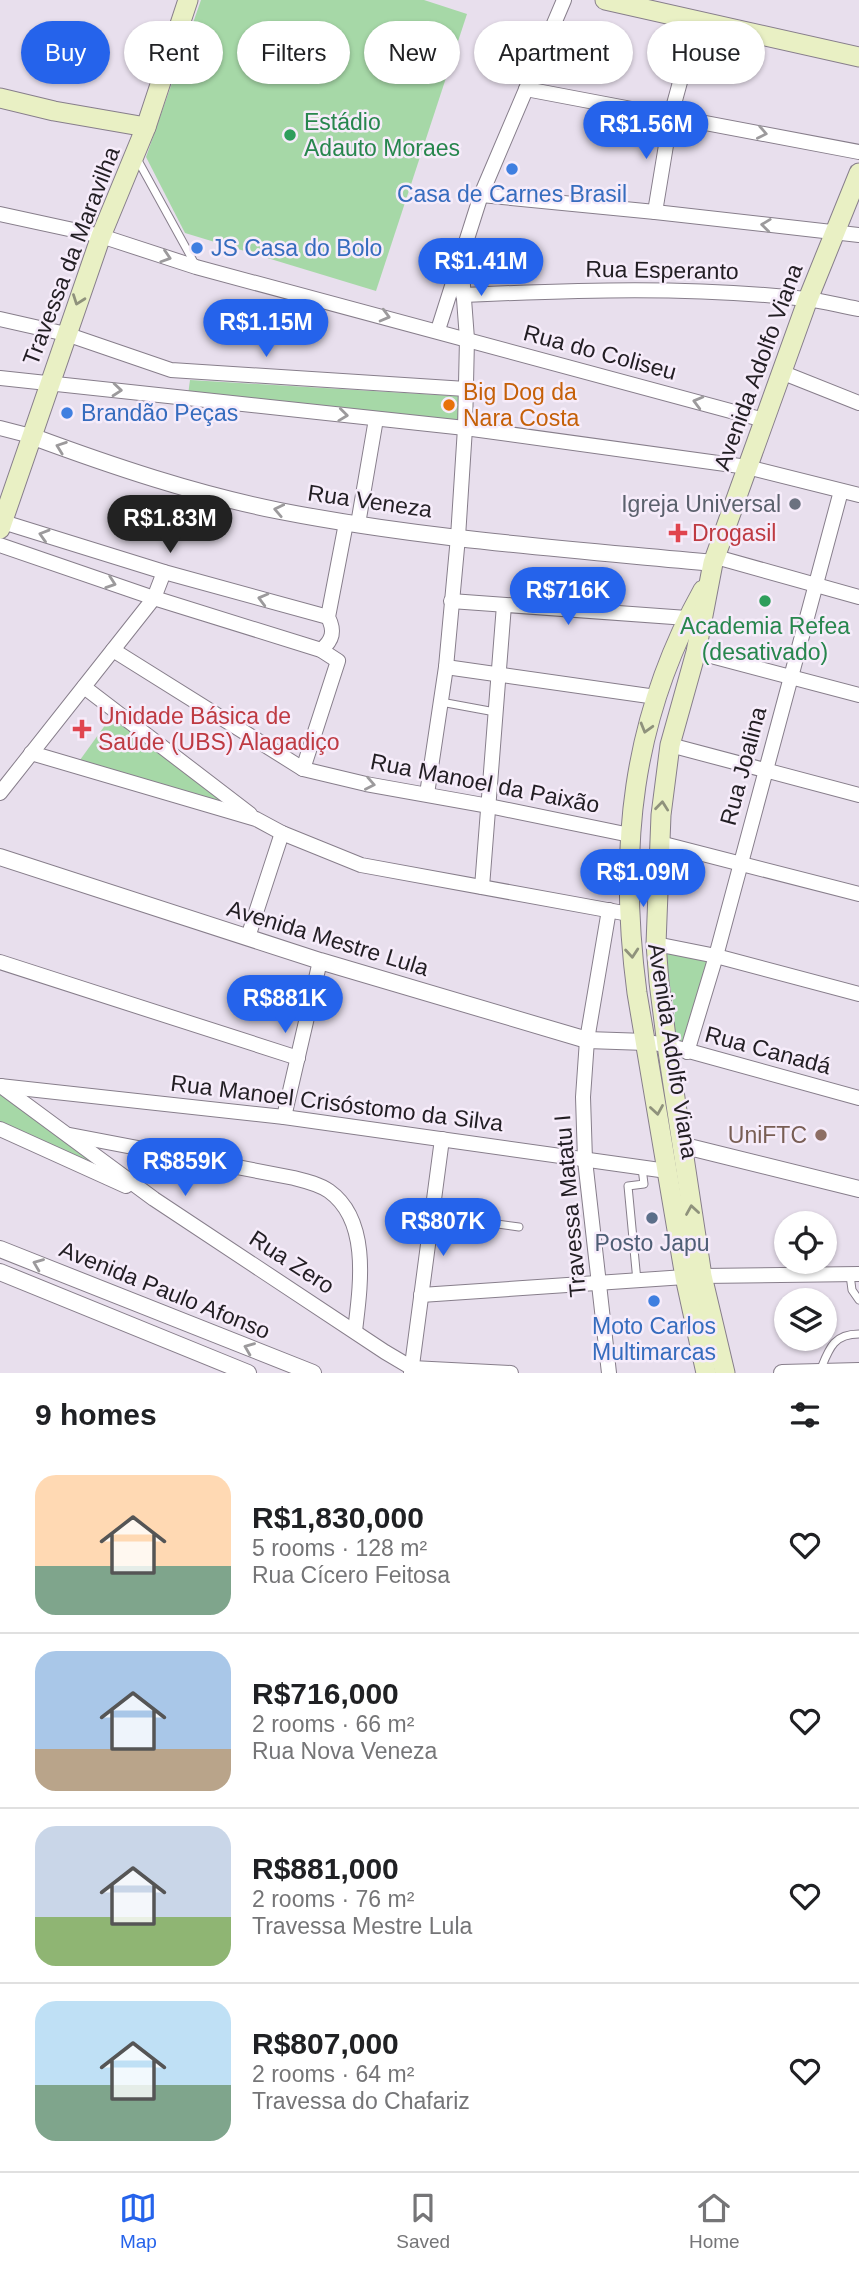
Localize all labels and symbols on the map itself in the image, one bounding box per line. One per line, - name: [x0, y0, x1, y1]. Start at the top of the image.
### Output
- pin: R$1.56M: [581, 102, 711, 161]
- place label: Estádio Adauto Moraes: [304, 109, 460, 161]
- one-way arrow: [756, 124, 768, 139]
- marker: Estádio Adauto Moraes: [282, 127, 298, 143]
- street label: Travessa da Maravilha: [17, 143, 125, 369]
- marker: Casa de Carnes Brasil: [504, 161, 520, 177]
- place label: Casa de Carnes Brasil: [397, 181, 627, 207]
- one-way arrow: [760, 217, 772, 232]
- place label: JS Casa do Bolo: [211, 235, 382, 261]
- pin: R$1.41M: [416, 238, 546, 298]
- marker: JS Casa do Bolo: [189, 240, 205, 256]
- one-way arrow: [159, 249, 172, 263]
- street label: Rua Esperanto: [585, 256, 739, 284]
- street label: Avenida Adolfo Viana: [709, 260, 808, 474]
- one-way arrow: [72, 294, 86, 306]
- pin: R$1.15M: [201, 300, 331, 359]
- one-way arrow: [379, 308, 391, 322]
- street label: Rua do Coliseu: [521, 319, 679, 385]
- place label: Big Dog da Nara Costa: [463, 379, 580, 431]
- one-way arrow: [111, 382, 122, 397]
- one-way arrow: [692, 396, 704, 410]
- marker: Big Dog da Nara Costa: [441, 397, 457, 413]
- place label: Brandão Peças: [81, 400, 238, 426]
- marker: Brandão Peças: [59, 405, 75, 421]
- one-way arrow: [337, 408, 348, 423]
- one-way arrow: [55, 441, 67, 455]
- street label: Rua Veneza: [306, 479, 434, 523]
- place label: Igreja Universal: [621, 491, 781, 517]
- pin: R$1.83M: [105, 496, 235, 555]
- marker: Igreja Universal: [787, 496, 803, 512]
- one-way arrow: [273, 504, 285, 519]
- place label: Drogasil: [692, 520, 776, 546]
- marker: Drogasil: [670, 525, 686, 541]
- one-way arrow: [38, 529, 50, 544]
- pin: R$716K: [511, 568, 625, 627]
- one-way arrow: [104, 575, 116, 590]
- one-way arrow: [257, 593, 269, 607]
- marker: Academia Refea (desativado): [757, 593, 773, 609]
- place label: Academia Refea (desativado): [680, 613, 850, 665]
- place label: Unidade Básica de Saúde (UBS) Alagadiço: [98, 703, 340, 755]
- street label: Rua Joalina: [715, 704, 771, 828]
- marker: Unidade Básica de Saúde (UBS) Alagadiço: [72, 719, 92, 739]
- one-way arrow: [640, 721, 655, 733]
- street label: Rua Manoel da Paixão: [368, 748, 602, 818]
- one-way arrow: [364, 776, 376, 791]
- one-way arrow: [655, 801, 670, 812]
- pin: R$1.09M: [578, 850, 708, 909]
- street label: Avenida Mestre Lula: [224, 895, 432, 981]
- street label: Avenida Adolfo Viana: [643, 941, 703, 1161]
- one-way arrow: [624, 948, 639, 959]
- pin: R$881K: [228, 976, 342, 1035]
- street label: Rua Canadá: [702, 1021, 834, 1079]
- street label: Rua Manoel Crisóstomo da Silva: [169, 1070, 505, 1136]
- one-way arrow: [649, 1104, 664, 1116]
- street label: Travessa Matatu I: [549, 1114, 591, 1298]
- place label: UniFTC: [728, 1122, 807, 1148]
- marker: UniFTC: [813, 1127, 829, 1143]
- pin: R$859K: [128, 1138, 242, 1198]
- pin: R$807K: [386, 1198, 500, 1258]
- one-way arrow: [684, 1204, 699, 1216]
- marker: Posto Japu: [644, 1210, 660, 1226]
- street label: Rua Zero: [245, 1225, 339, 1299]
- place label: Posto Japu: [594, 1230, 710, 1256]
- street label: Avenida Paulo Afonso: [56, 1236, 274, 1344]
- one-way arrow: [32, 1259, 44, 1273]
- marker: Moto Carlos Multimarcas: [646, 1293, 662, 1309]
- place label: Moto Carlos Multimarcas: [592, 1313, 716, 1365]
- one-way arrow: [244, 1342, 256, 1356]

